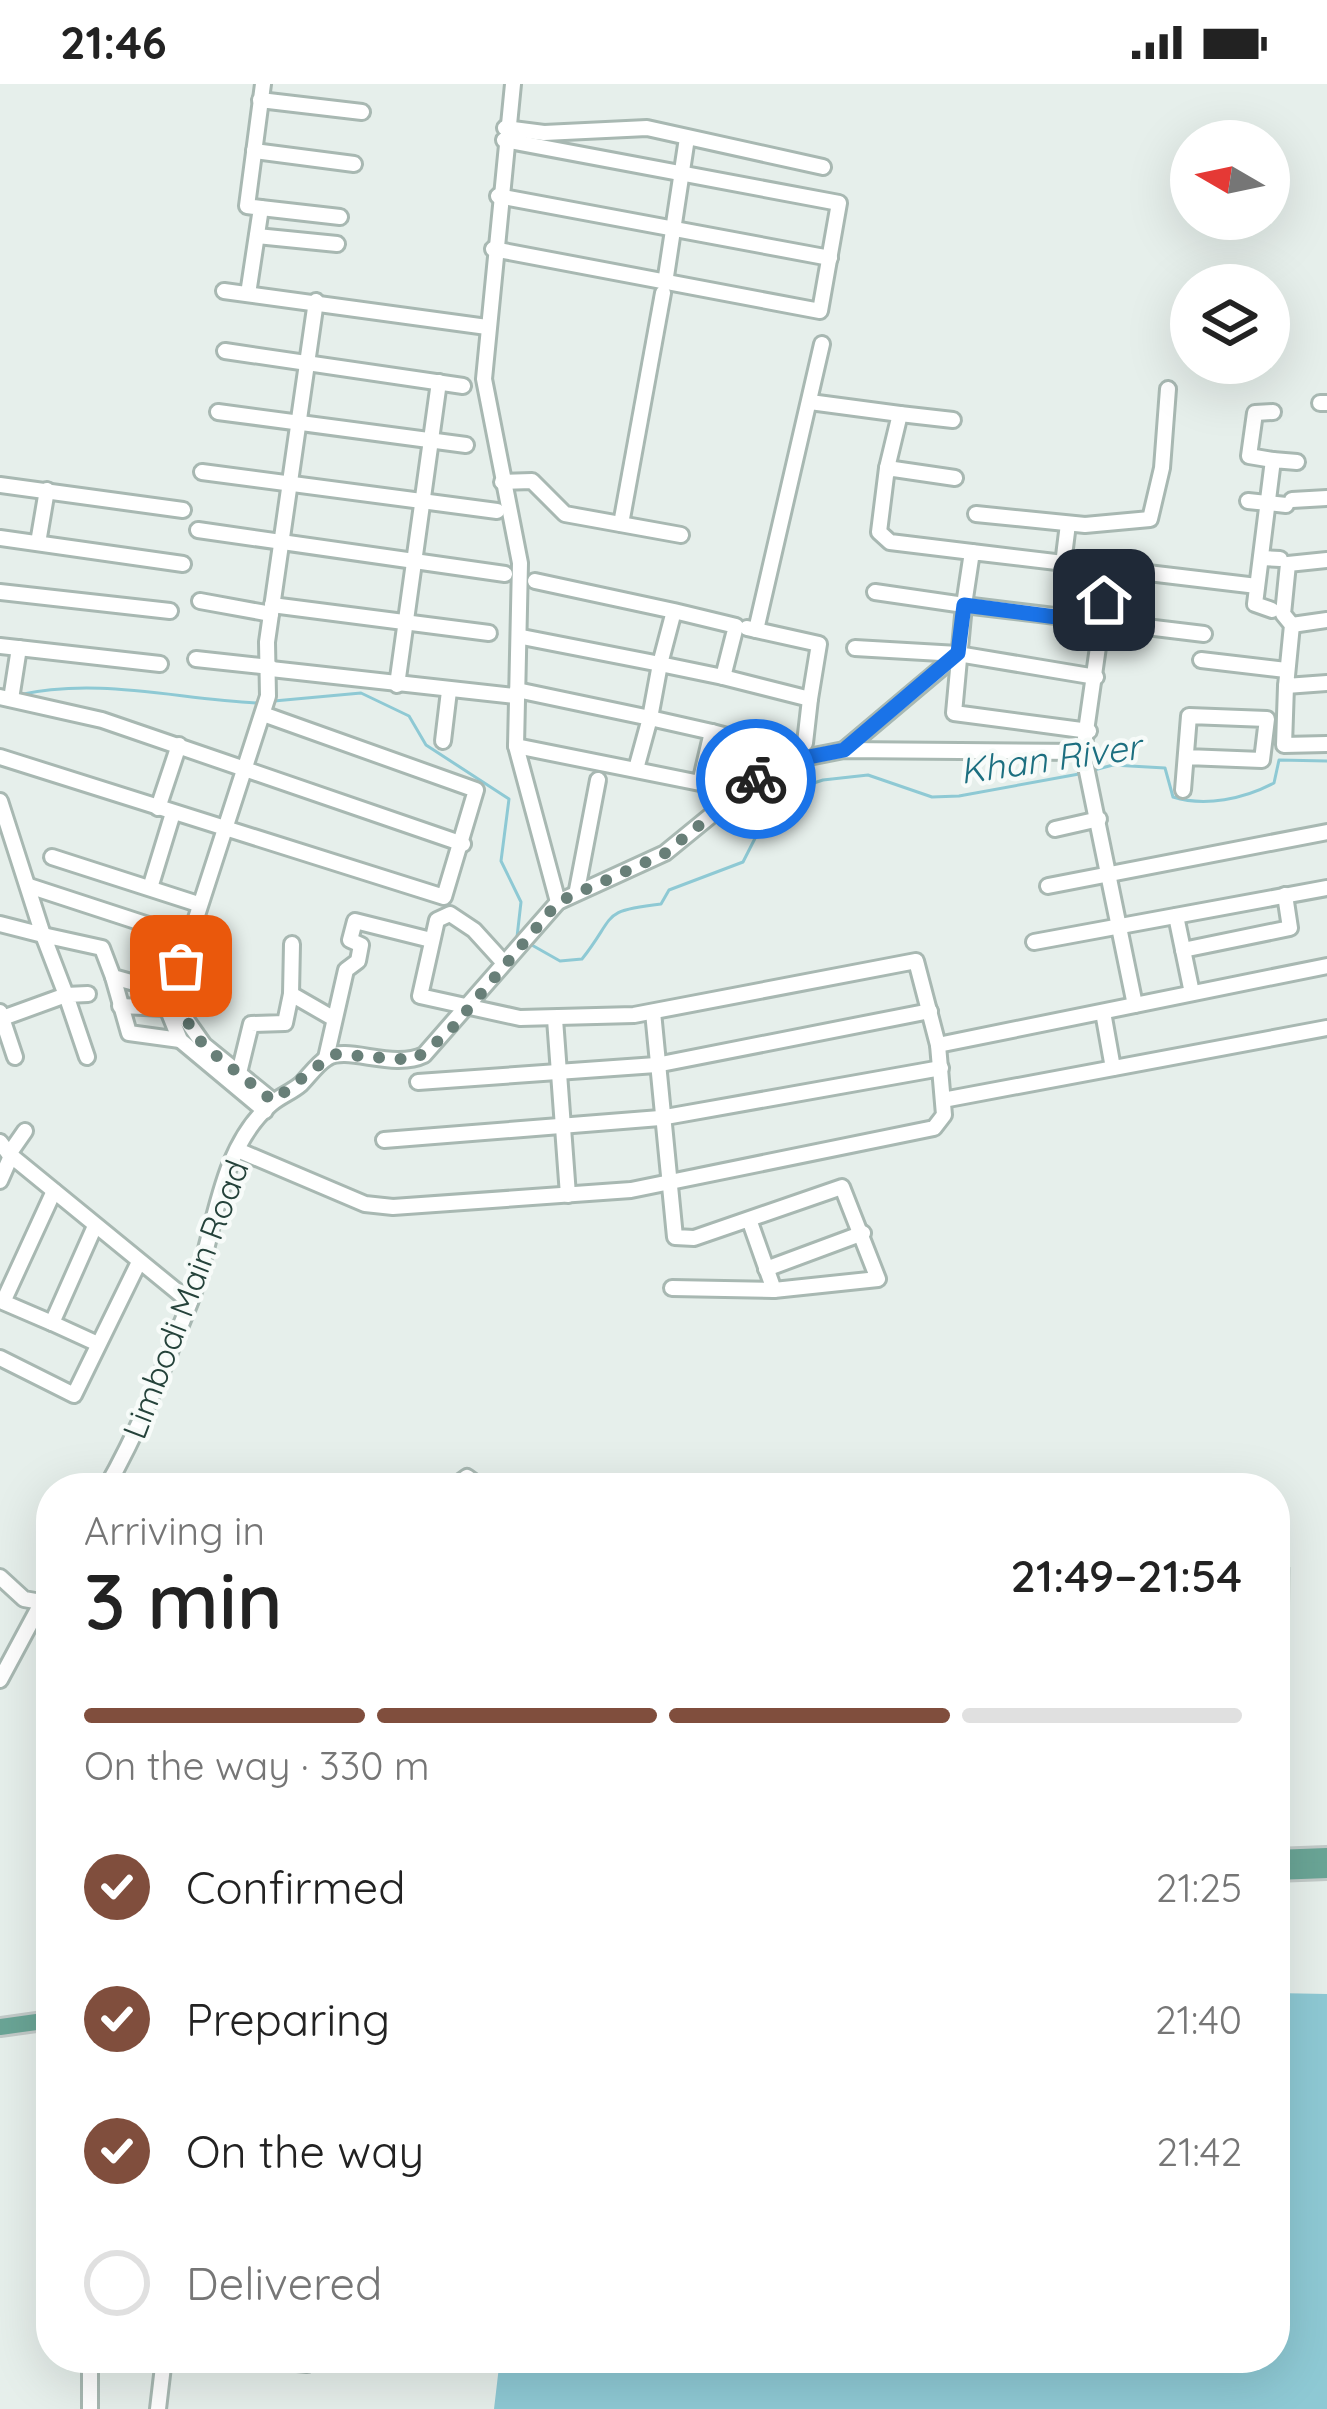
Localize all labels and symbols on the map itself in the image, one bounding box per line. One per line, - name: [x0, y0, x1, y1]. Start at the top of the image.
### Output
- north arrow: [1170, 120, 1290, 240]
- pin: [1053, 549, 1155, 651]
- courier: [696, 719, 816, 839]
- water label: Khan River: [957, 722, 1147, 793]
- pin: [130, 915, 232, 1017]
- street label: Limbodi Main Road: [113, 1154, 257, 1444]

